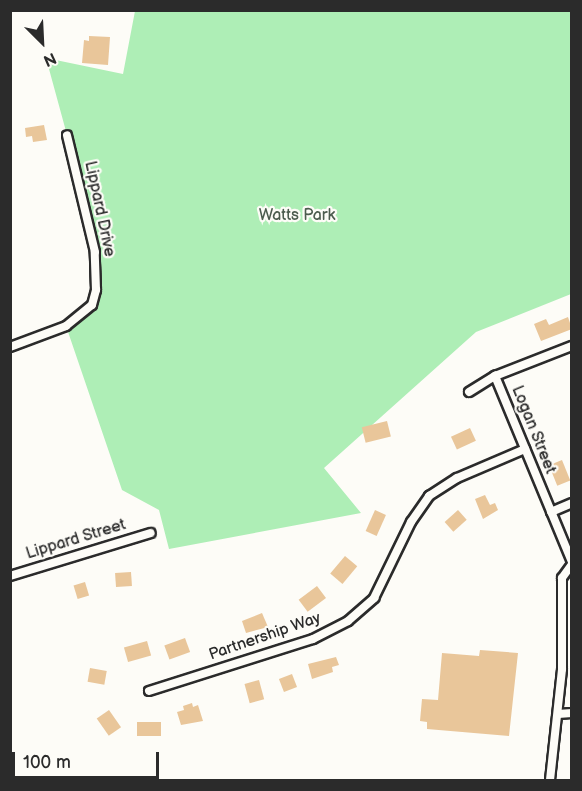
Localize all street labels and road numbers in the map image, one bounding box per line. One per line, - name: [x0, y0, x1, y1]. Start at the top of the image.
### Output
- street label: Lippard Drive: [80, 160, 118, 258]
- street label: Logan Street: [507, 383, 559, 477]
- street label: Lippard Street: [24, 516, 128, 564]
- street label: Partnership Way: [206, 609, 324, 665]

